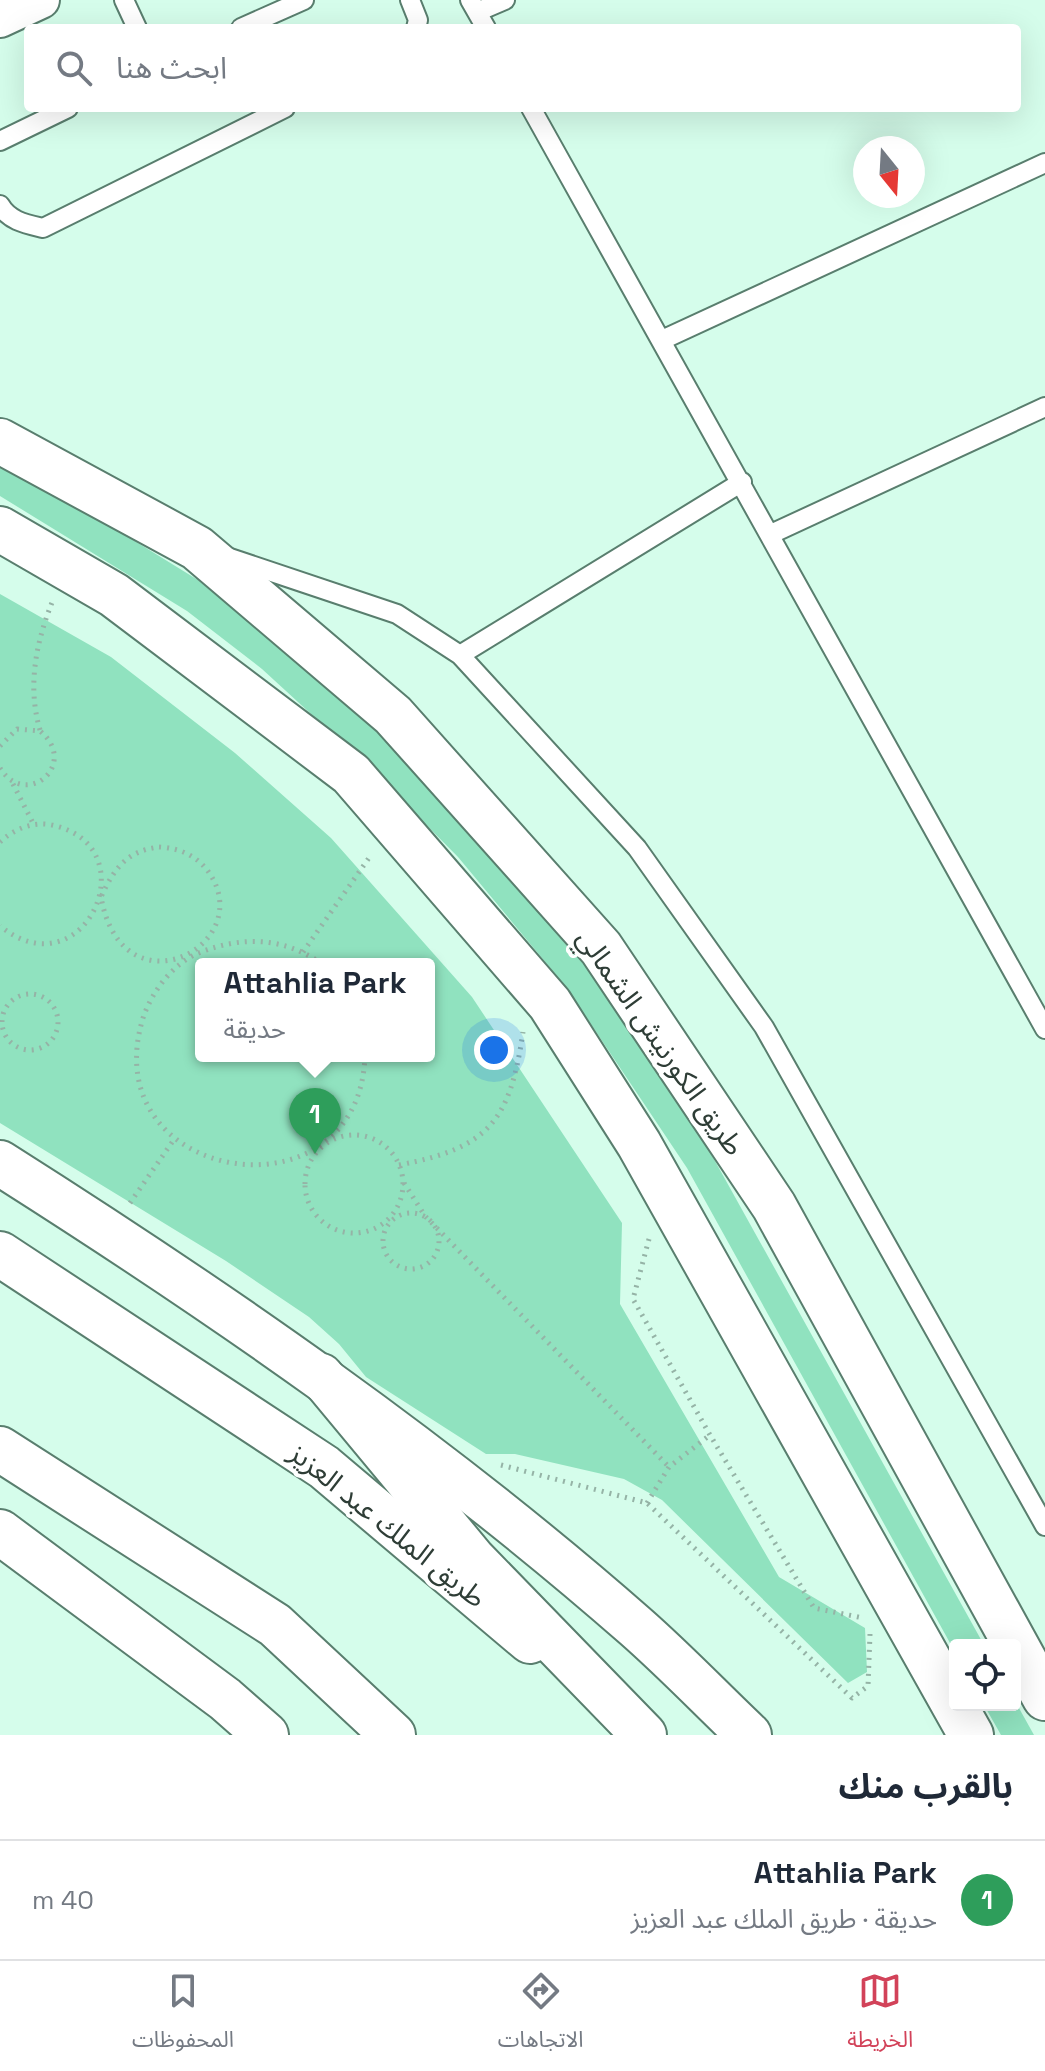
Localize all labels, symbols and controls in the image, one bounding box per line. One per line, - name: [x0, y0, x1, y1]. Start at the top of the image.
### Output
- search box: [24, 24, 1021, 112]
- icon: search: [52, 46, 96, 90]
- text: ابحث هنا: [116, 48, 227, 87]
- north arrow: [853, 136, 925, 208]
- street label: طريق الكورنيش الشمالي: [566, 922, 753, 1164]
- popup: [195, 958, 435, 1062]
- text: Attahlia Park: [223, 963, 407, 1002]
- text: حديقة: [223, 1012, 286, 1046]
- your location: [474, 1030, 514, 1070]
- pin: 1: [289, 1088, 341, 1154]
- street label: طريق الملك عبد العزيز: [281, 1434, 494, 1615]
- map controls: [949, 1639, 1021, 1711]
- button: locate: [949, 1639, 1021, 1711]
- text: بالقرب منك: [839, 1765, 1013, 1808]
- text: Attahlia Park: [754, 1853, 937, 1892]
- text: 40 m: [32, 1883, 94, 1917]
- text: 1: [981, 1883, 993, 1917]
- text: حديقة · طريق الملك عبد العزيز: [631, 1902, 937, 1936]
- tab: المحفوظات: [132, 1969, 234, 2063]
- tab: الاتجاهات: [498, 1969, 584, 2063]
- tab: الخريطة: [847, 1969, 913, 2063]

